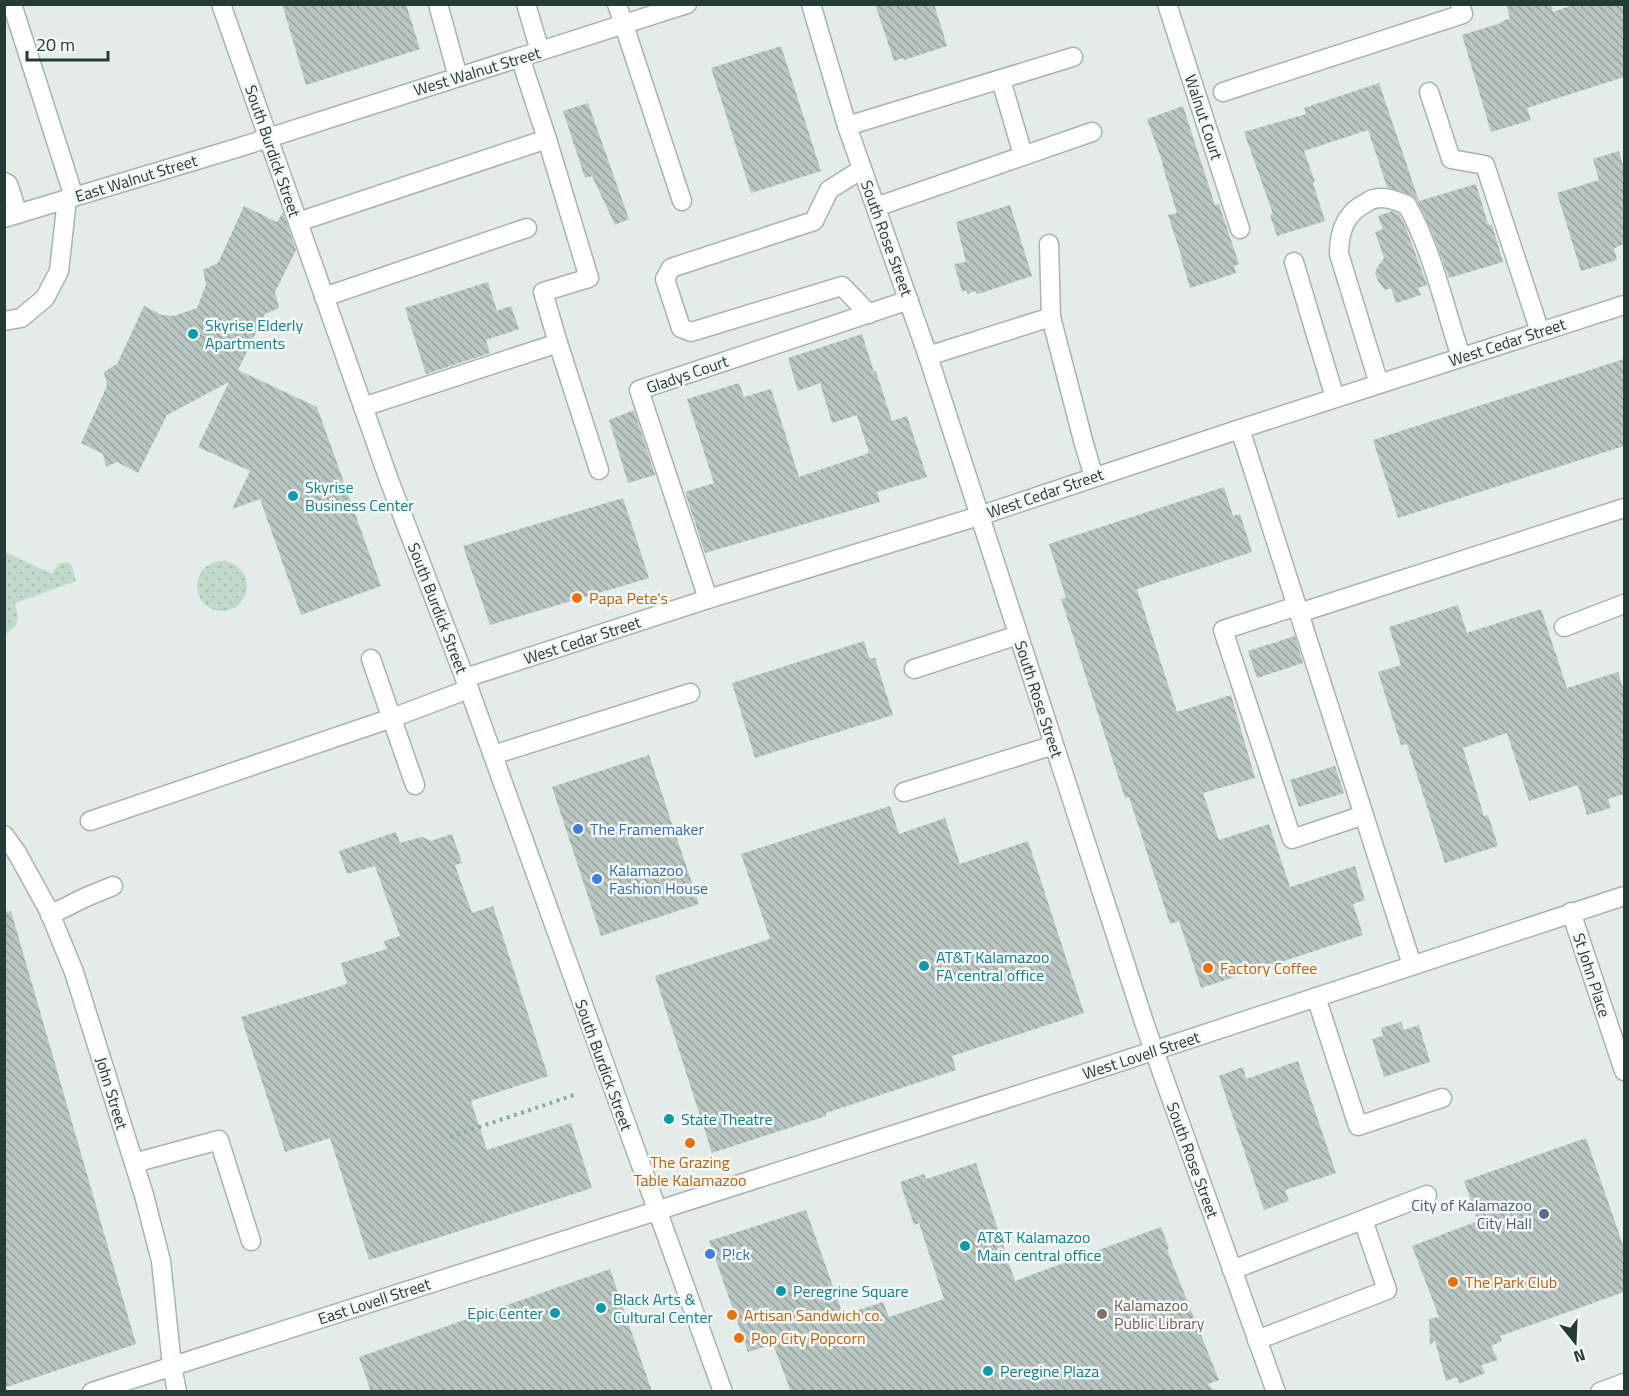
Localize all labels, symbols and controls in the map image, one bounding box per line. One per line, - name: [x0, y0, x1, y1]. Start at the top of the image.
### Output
- scale bar: [27, 24, 108, 62]
- text: 20 m: [36, 31, 75, 58]
- street label: West Walnut Street: [411, 40, 544, 102]
- street label: Walnut Court: [1179, 71, 1229, 163]
- street label: South Burdick Street: [239, 82, 307, 221]
- street label: East Walnut Street: [72, 148, 200, 208]
- street label: South Rose Street: [855, 177, 919, 300]
- street label: West Cedar Street: [1445, 312, 1569, 372]
- place label: Skyrise Elderly Apartments: [205, 313, 303, 355]
- marker: Skyrise Elderly Apartments: [186, 327, 200, 341]
- street label: Gladys Court: [643, 349, 732, 399]
- street label: West Cedar Street: [983, 462, 1107, 524]
- place label: Skyrise Business Center: [305, 475, 414, 517]
- marker: Skyrise Business Center: [286, 489, 300, 503]
- street label: South Burdick Street: [402, 539, 474, 677]
- place label: Papa Pete's: [589, 586, 668, 610]
- marker: Papa Pete's: [570, 591, 584, 605]
- street label: West Cedar Street: [520, 610, 644, 670]
- street label: South Rose Street: [1009, 637, 1069, 761]
- place label: The Framemaker: [590, 817, 705, 841]
- marker: The Framemaker: [571, 822, 585, 836]
- place label: Kalamazoo Fashion House: [609, 858, 708, 900]
- marker: Kalamazoo Fashion House: [590, 872, 604, 886]
- street label: St John Place: [1567, 930, 1617, 1020]
- place label: AT&T Kalamazoo FA central office: [936, 945, 1050, 987]
- place label: Factory Coffee: [1220, 956, 1317, 980]
- marker: AT&T Kalamazoo FA central office: [917, 959, 931, 973]
- marker: Factory Coffee: [1201, 961, 1215, 975]
- street label: South Burdick Street: [569, 996, 639, 1134]
- street label: West Lovell Street: [1079, 1025, 1203, 1085]
- street label: John Street: [90, 1054, 135, 1133]
- street label: South Rose Street: [1161, 1099, 1225, 1222]
- place label: State Theatre: [681, 1107, 773, 1131]
- marker: State Theatre: [662, 1112, 676, 1126]
- marker: The Grazing Table Kalamazoo: [683, 1136, 697, 1150]
- place label: The Grazing Table Kalamazoo: [633, 1150, 747, 1192]
- place label: City of Kalamazoo City Hall: [1411, 1193, 1532, 1235]
- marker: City of Kalamazoo City Hall: [1537, 1207, 1551, 1221]
- place label: AT&T Kalamazoo Main central office: [977, 1225, 1101, 1267]
- marker: AT&T Kalamazoo Main central office: [958, 1239, 972, 1253]
- place label: P!ck: [722, 1242, 750, 1266]
- marker: P!ck: [703, 1247, 717, 1261]
- place label: The Park Club: [1465, 1270, 1557, 1294]
- street label: East Lovell Street: [315, 1271, 434, 1331]
- marker: The Park Club: [1446, 1275, 1460, 1289]
- place label: Peregrine Square: [793, 1279, 908, 1303]
- marker: Peregrine Square: [774, 1284, 788, 1298]
- place label: Black Arts & Cultural Center: [613, 1287, 713, 1329]
- place label: Kalamazoo Public Library: [1114, 1293, 1205, 1335]
- place label: Epic Center: [467, 1301, 543, 1325]
- marker: Black Arts & Cultural Center: [594, 1301, 608, 1315]
- place label: Artisan Sandwich co.: [744, 1303, 883, 1327]
- marker: Epic Center: [548, 1306, 562, 1320]
- marker: Kalamazoo Public Library: [1095, 1307, 1109, 1321]
- marker: Artisan Sandwich co.: [725, 1308, 739, 1322]
- north arrow: [1545, 1312, 1605, 1372]
- place label: Pop City Popcorn: [751, 1326, 866, 1350]
- marker: Pop City Popcorn: [732, 1331, 746, 1345]
- text: N: [1571, 1343, 1589, 1369]
- place label: Peregine Plaza: [1000, 1359, 1099, 1383]
- marker: Peregine Plaza: [981, 1364, 995, 1378]

